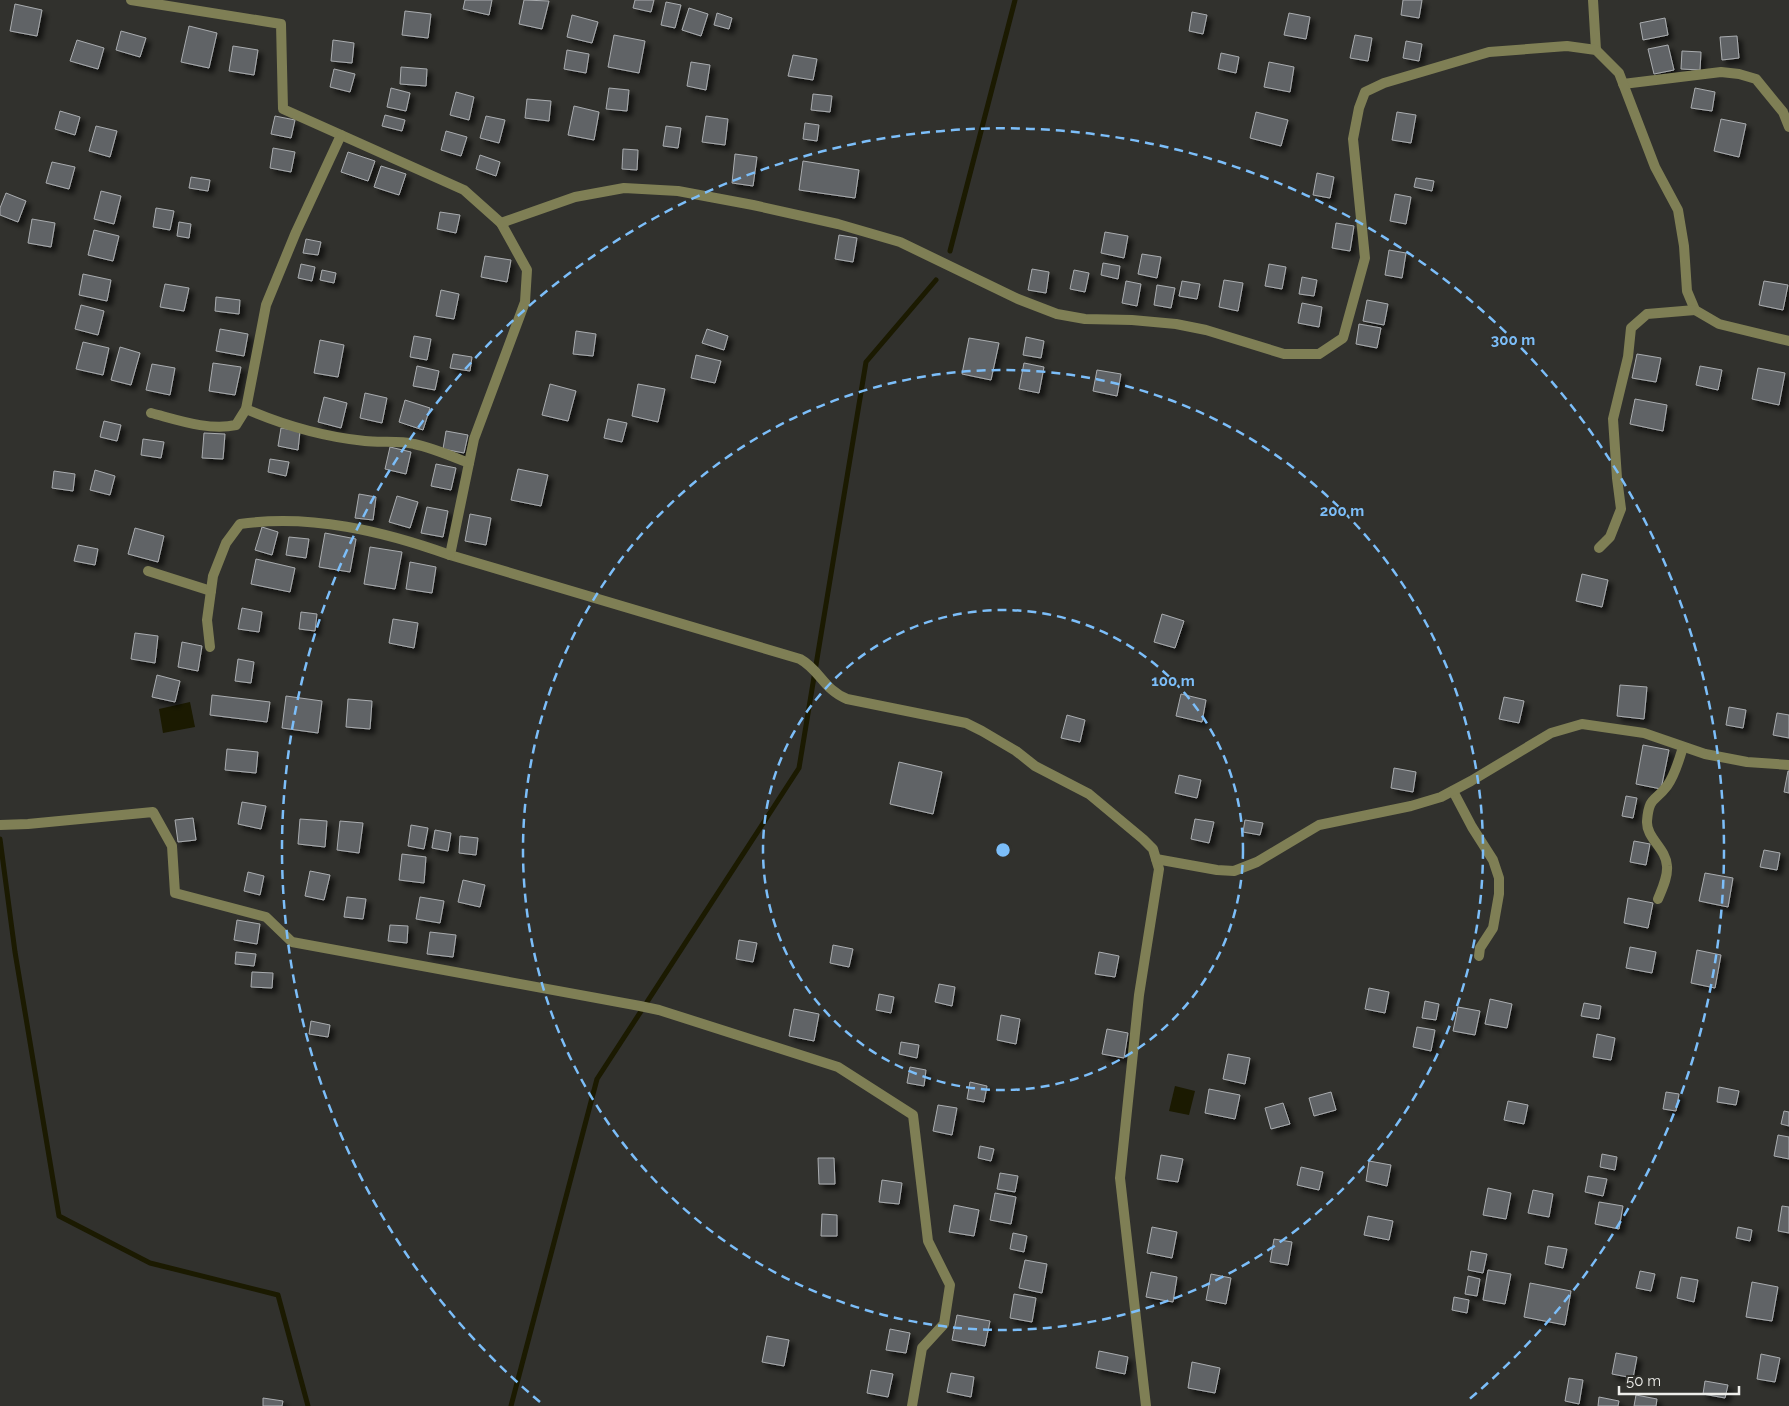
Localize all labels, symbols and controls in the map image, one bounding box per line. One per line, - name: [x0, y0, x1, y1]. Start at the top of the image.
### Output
- text: 300 m: [1491, 331, 1535, 349]
- text: 200 m: [1320, 502, 1364, 520]
- text: 100 m: [1151, 672, 1195, 690]
- centre of rings: [994, 841, 1012, 859]
- scale bar: [1619, 1364, 1739, 1396]
- text: 50 m: [1626, 1372, 1661, 1390]

